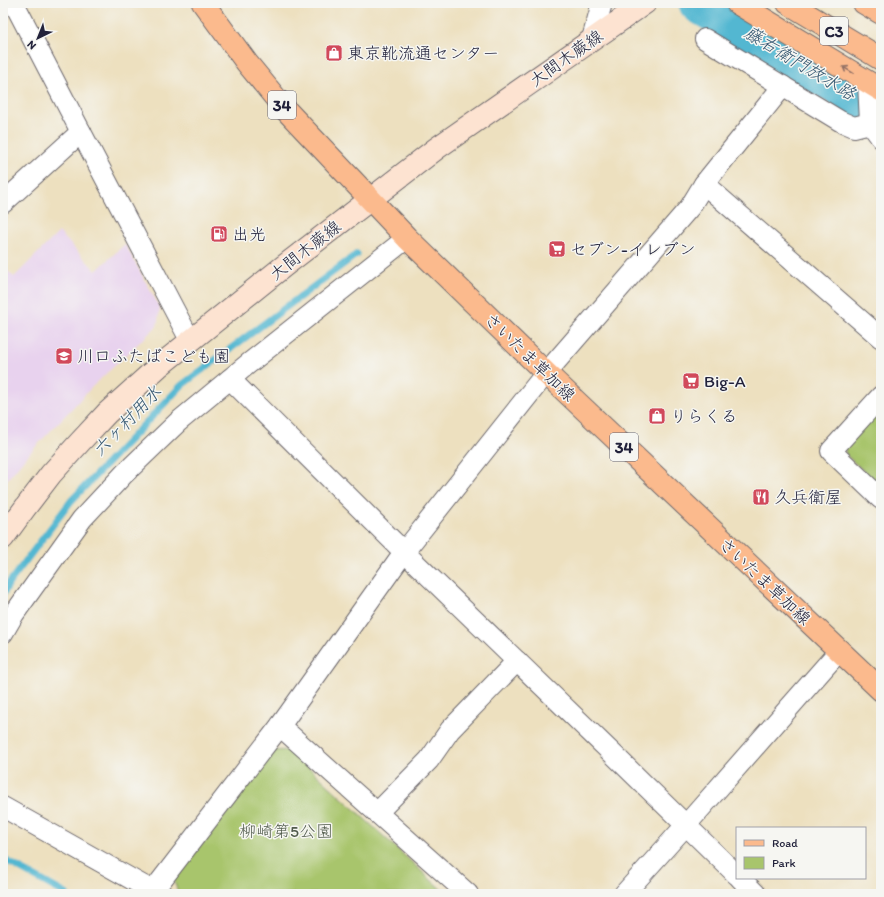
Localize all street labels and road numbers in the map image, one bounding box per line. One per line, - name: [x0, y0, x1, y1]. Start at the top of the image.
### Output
- road number: C3: [820, 17, 848, 45]
- street label: 大間木蕨線: [525, 25, 607, 91]
- road number: 34: [268, 91, 296, 119]
- street label: 大間木蕨線: [265, 216, 345, 284]
- street label: さいたま草加線: [480, 309, 580, 405]
- road number: 34: [610, 433, 638, 461]
- street label: さいたま草加線: [715, 533, 815, 629]

